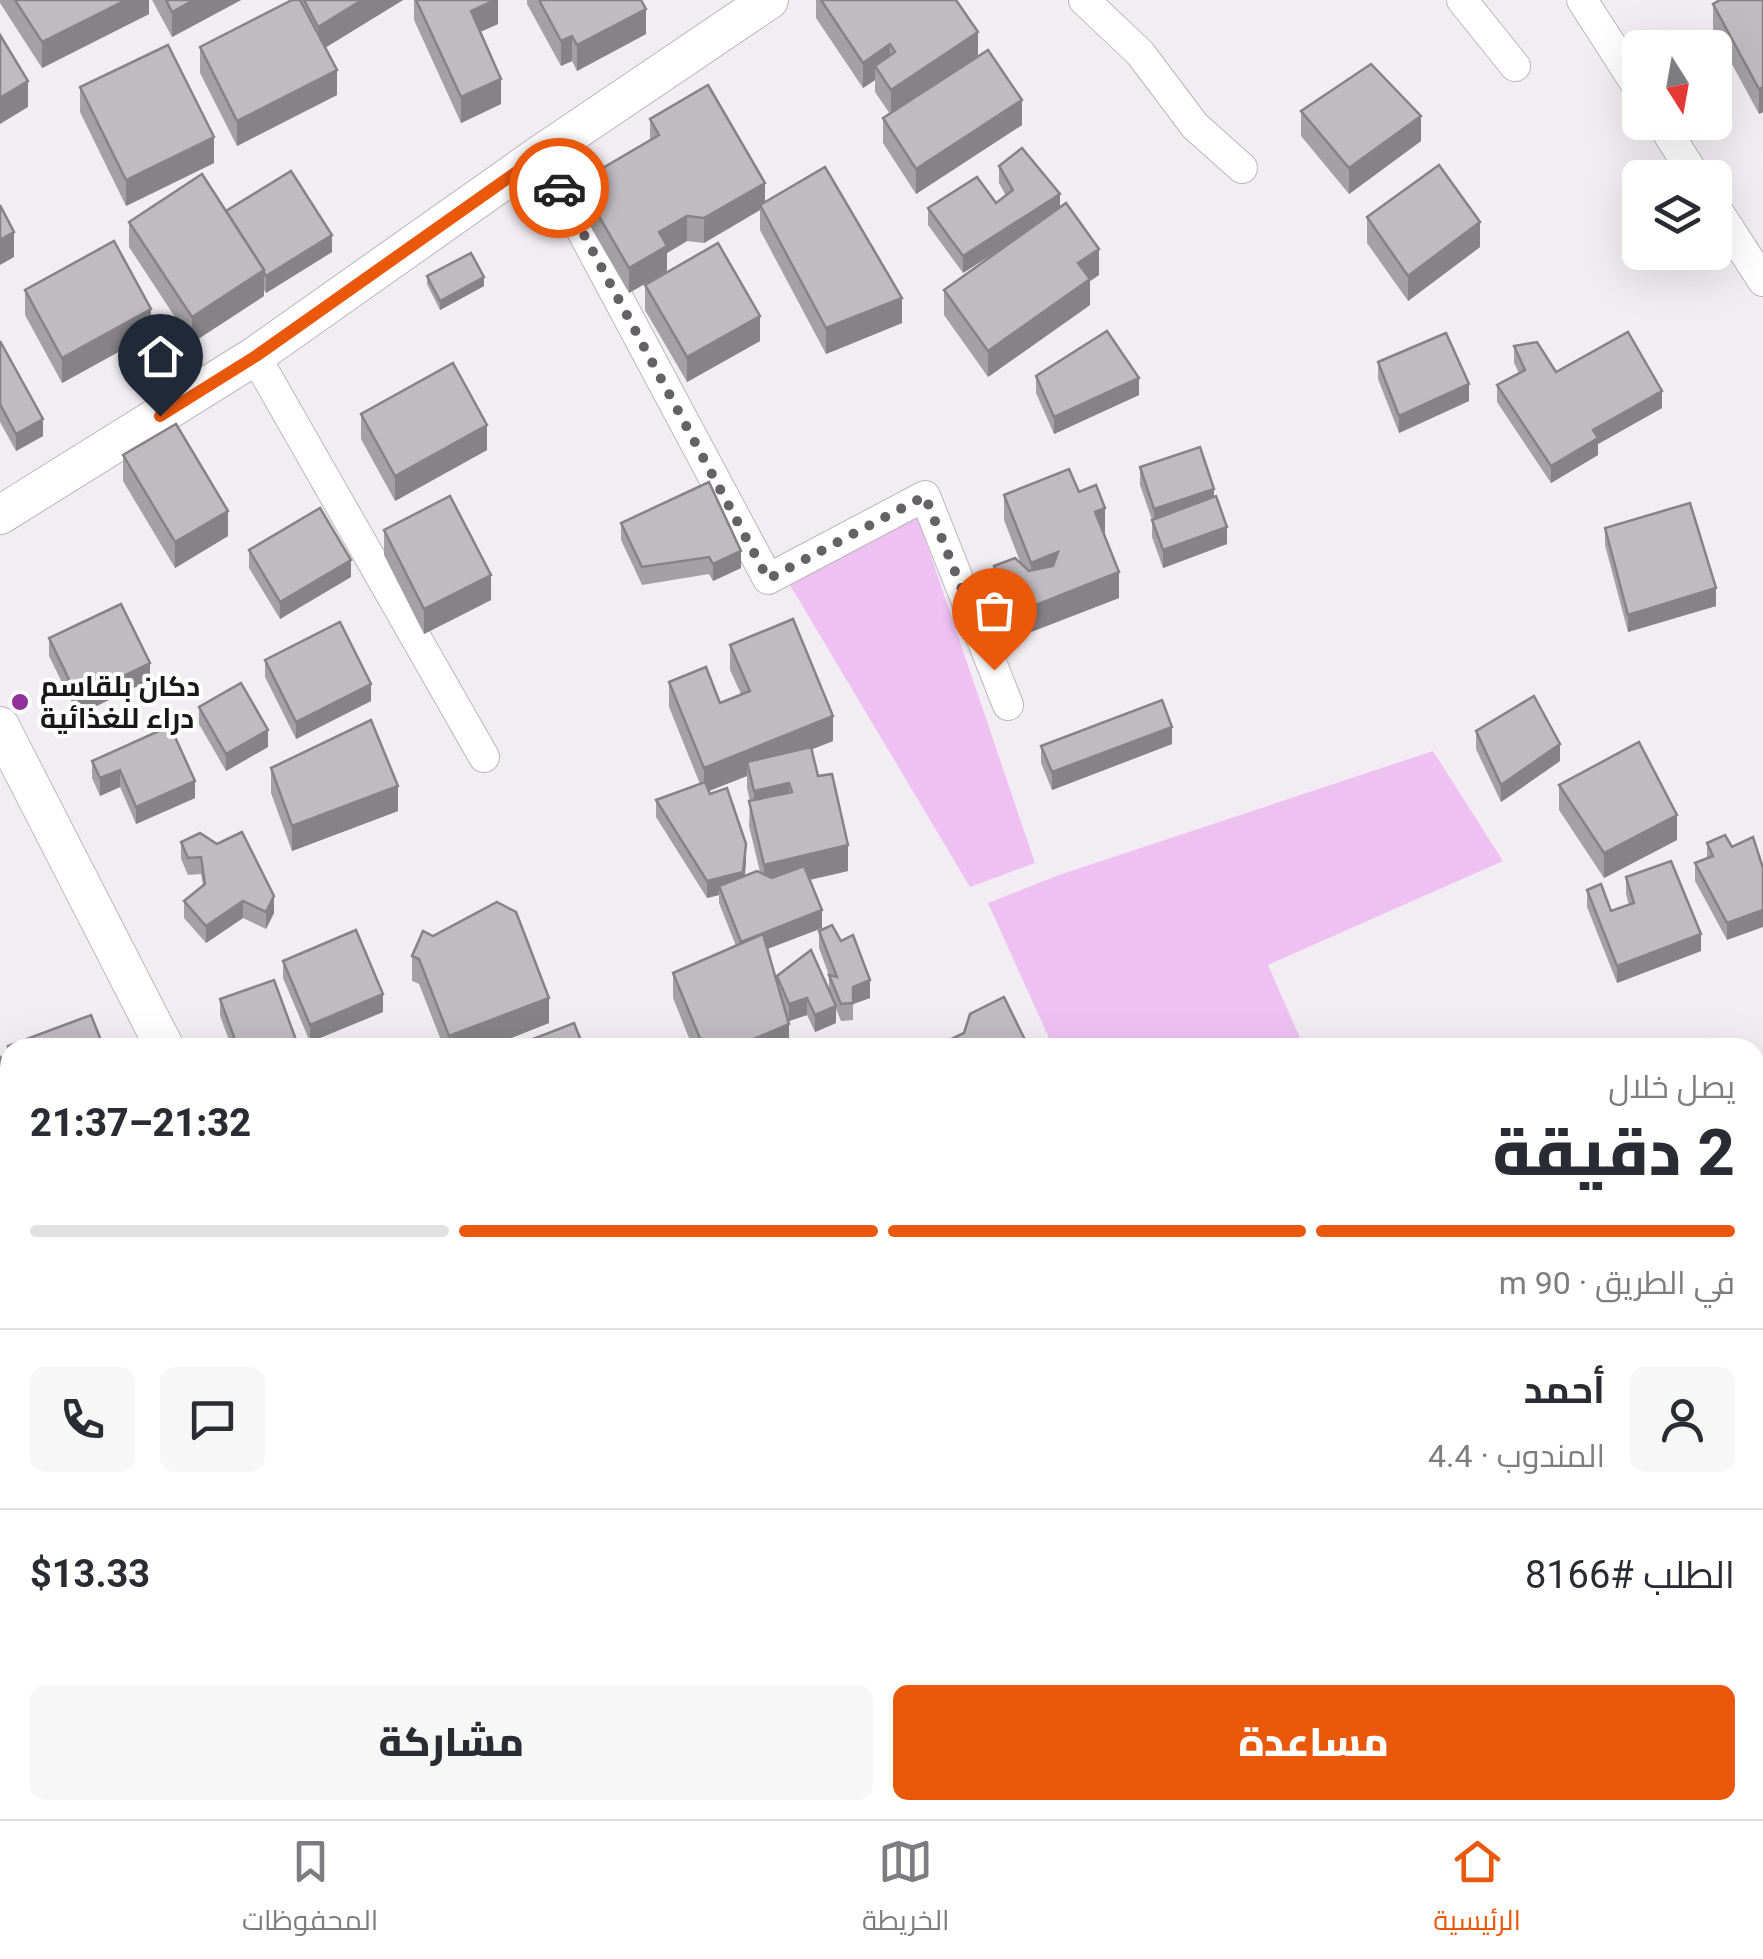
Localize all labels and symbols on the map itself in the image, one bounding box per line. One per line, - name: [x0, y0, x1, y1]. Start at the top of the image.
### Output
- north arrow: [1622, 30, 1732, 140]
- courier: [509, 138, 609, 238]
- pin: [118, 314, 203, 417]
- pin: [952, 568, 1037, 671]
- place label: دكان بلقاسم دراء للغذائية: [40, 670, 200, 735]
- marker: دكان بلقاسم دراء للغذائية: [9, 691, 31, 713]

